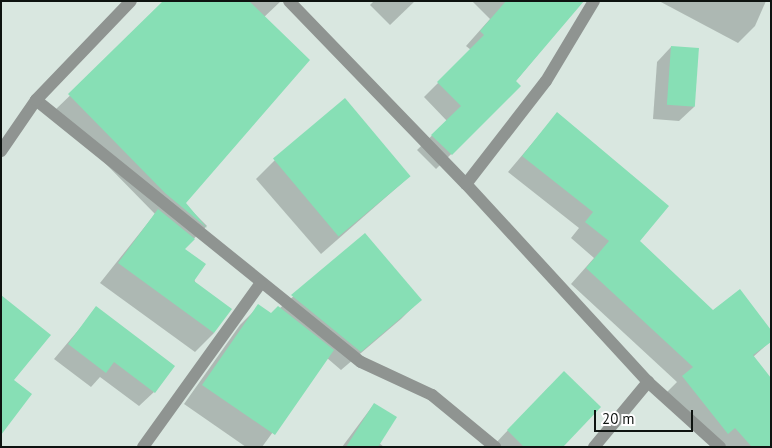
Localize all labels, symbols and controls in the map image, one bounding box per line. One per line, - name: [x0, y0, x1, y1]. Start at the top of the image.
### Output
- scale bar: [597, 400, 696, 432]
- text: 20 m: [602, 409, 635, 428]

